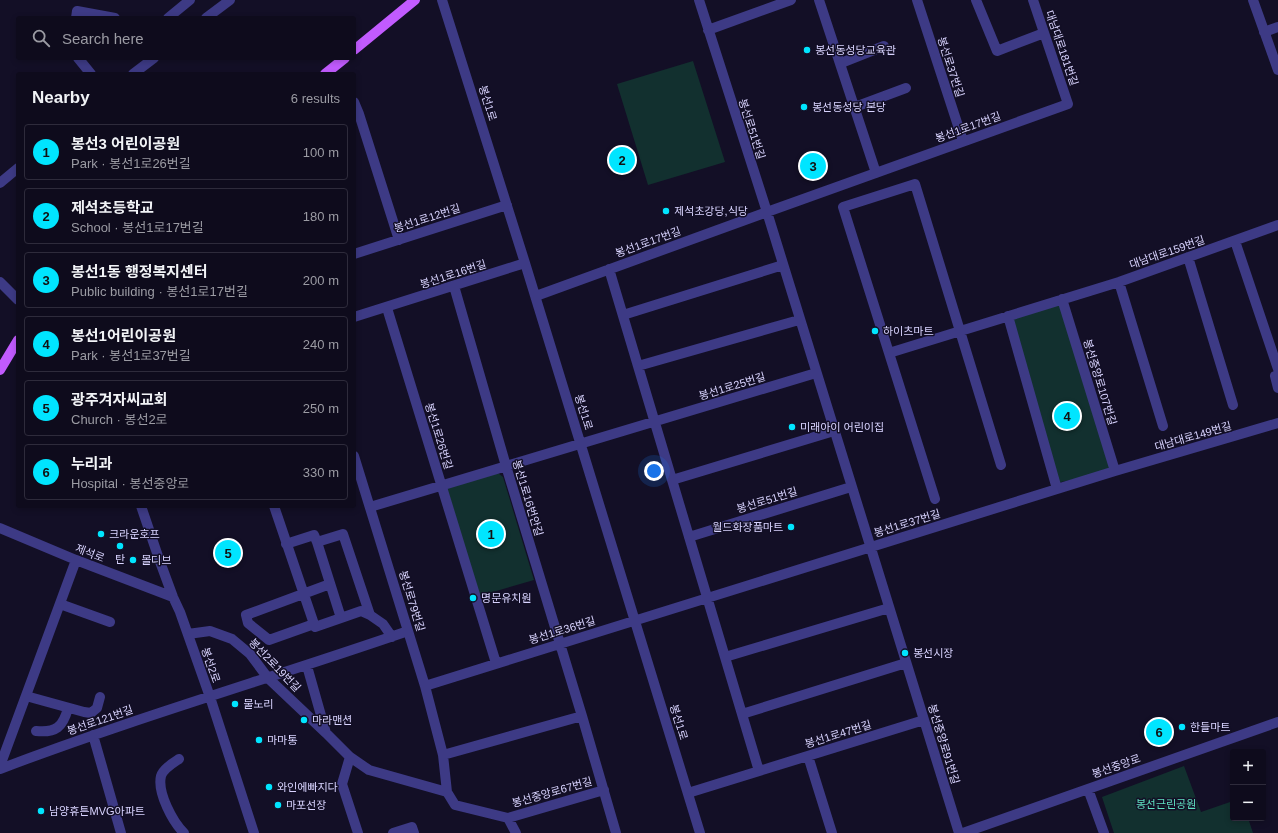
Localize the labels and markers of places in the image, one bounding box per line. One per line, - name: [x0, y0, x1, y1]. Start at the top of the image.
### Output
- place label: 봉선동성당교육관: [815, 44, 896, 56]
- marker: 봉선동성당교육관: [802, 45, 812, 55]
- place label: 봉선동성당 본당: [812, 101, 886, 113]
- marker: 봉선동성당 본당: [799, 102, 809, 112]
- pin: 2: [609, 145, 635, 175]
- pin: 3: [800, 151, 826, 181]
- place label: 제석초강당,식당: [674, 205, 748, 217]
- marker: 제석초강당,식당: [661, 206, 671, 216]
- place label: 하이츠마트: [883, 325, 934, 337]
- marker: 하이츠마트: [870, 326, 880, 336]
- pin: 4: [1054, 401, 1080, 431]
- place label: 미래아이 어린이집: [800, 421, 884, 433]
- marker: 미래아이 어린이집: [787, 422, 797, 432]
- pin: 1: [478, 519, 504, 549]
- place label: 월드화장품마트: [712, 521, 783, 533]
- marker: 월드화장품마트: [786, 522, 796, 532]
- place label: 크라운호프: [109, 528, 160, 540]
- marker: 크라운호프: [96, 529, 106, 539]
- pin: 5: [215, 538, 241, 568]
- marker: 탄: [115, 541, 125, 551]
- place label: 탄: [115, 553, 125, 565]
- place label: 몰디브: [141, 554, 171, 566]
- marker: 몰디브: [128, 555, 138, 565]
- place label: 명문유치원: [481, 592, 532, 604]
- marker: 명문유치원: [468, 593, 478, 603]
- place label: 봉선시장: [913, 647, 953, 659]
- marker: 봉선시장: [900, 648, 910, 658]
- place label: 물노리: [243, 698, 273, 710]
- marker: 물노리: [230, 699, 240, 709]
- place label: 마라맨션: [312, 714, 352, 726]
- marker: 마라맨션: [299, 715, 309, 725]
- pin: 6: [1146, 717, 1172, 747]
- place label: 한들마트: [1190, 721, 1230, 733]
- marker: 한들마트: [1177, 722, 1187, 732]
- place label: 마마통: [267, 734, 297, 746]
- marker: 마마통: [254, 735, 264, 745]
- place label: 와인에빠지다: [277, 781, 338, 793]
- marker: 와인에빠지다: [264, 782, 274, 792]
- place label: 마포선장: [286, 799, 326, 811]
- marker: 마포선장: [273, 800, 283, 810]
- place label: 남양휴튼MVG아파트: [49, 805, 145, 817]
- marker: 남양휴튼MVG아파트: [36, 806, 46, 816]

